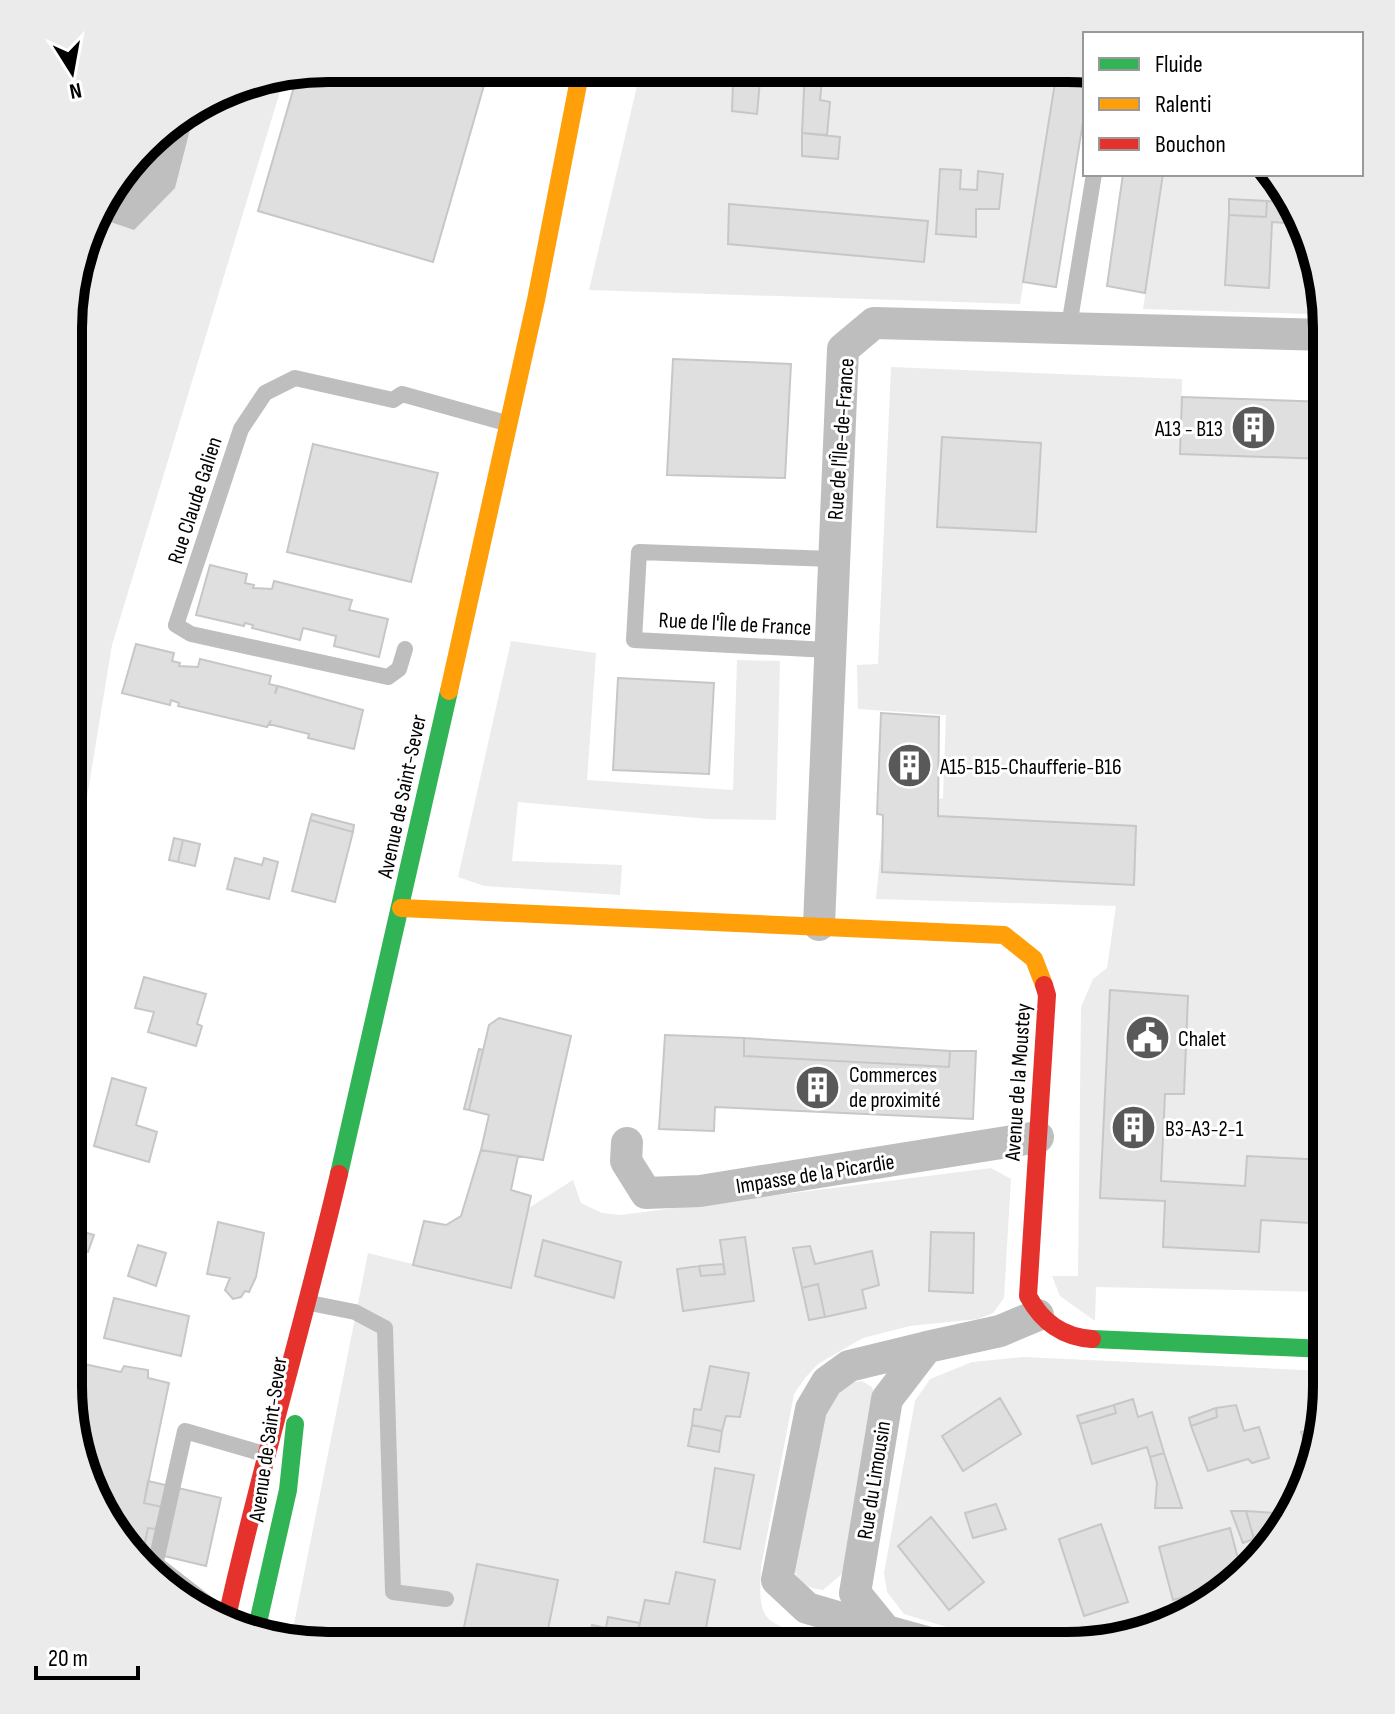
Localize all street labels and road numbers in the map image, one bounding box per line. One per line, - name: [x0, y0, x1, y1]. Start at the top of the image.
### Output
- street label: Rue de l'Île-de-France: [822, 357, 861, 521]
- street label: Rue Claude Galien: [162, 434, 229, 567]
- street label: Rue de l'Île de France: [658, 607, 812, 642]
- street label: Avenue de Saint-Sever: [372, 712, 433, 882]
- street label: Avenue de la Moustey: [999, 1002, 1038, 1163]
- street label: Impasse de la Picardie: [734, 1149, 896, 1200]
- street label: Avenue de Saint-Sever: [243, 1355, 293, 1525]
- street label: Rue du Limousin: [852, 1419, 897, 1541]

